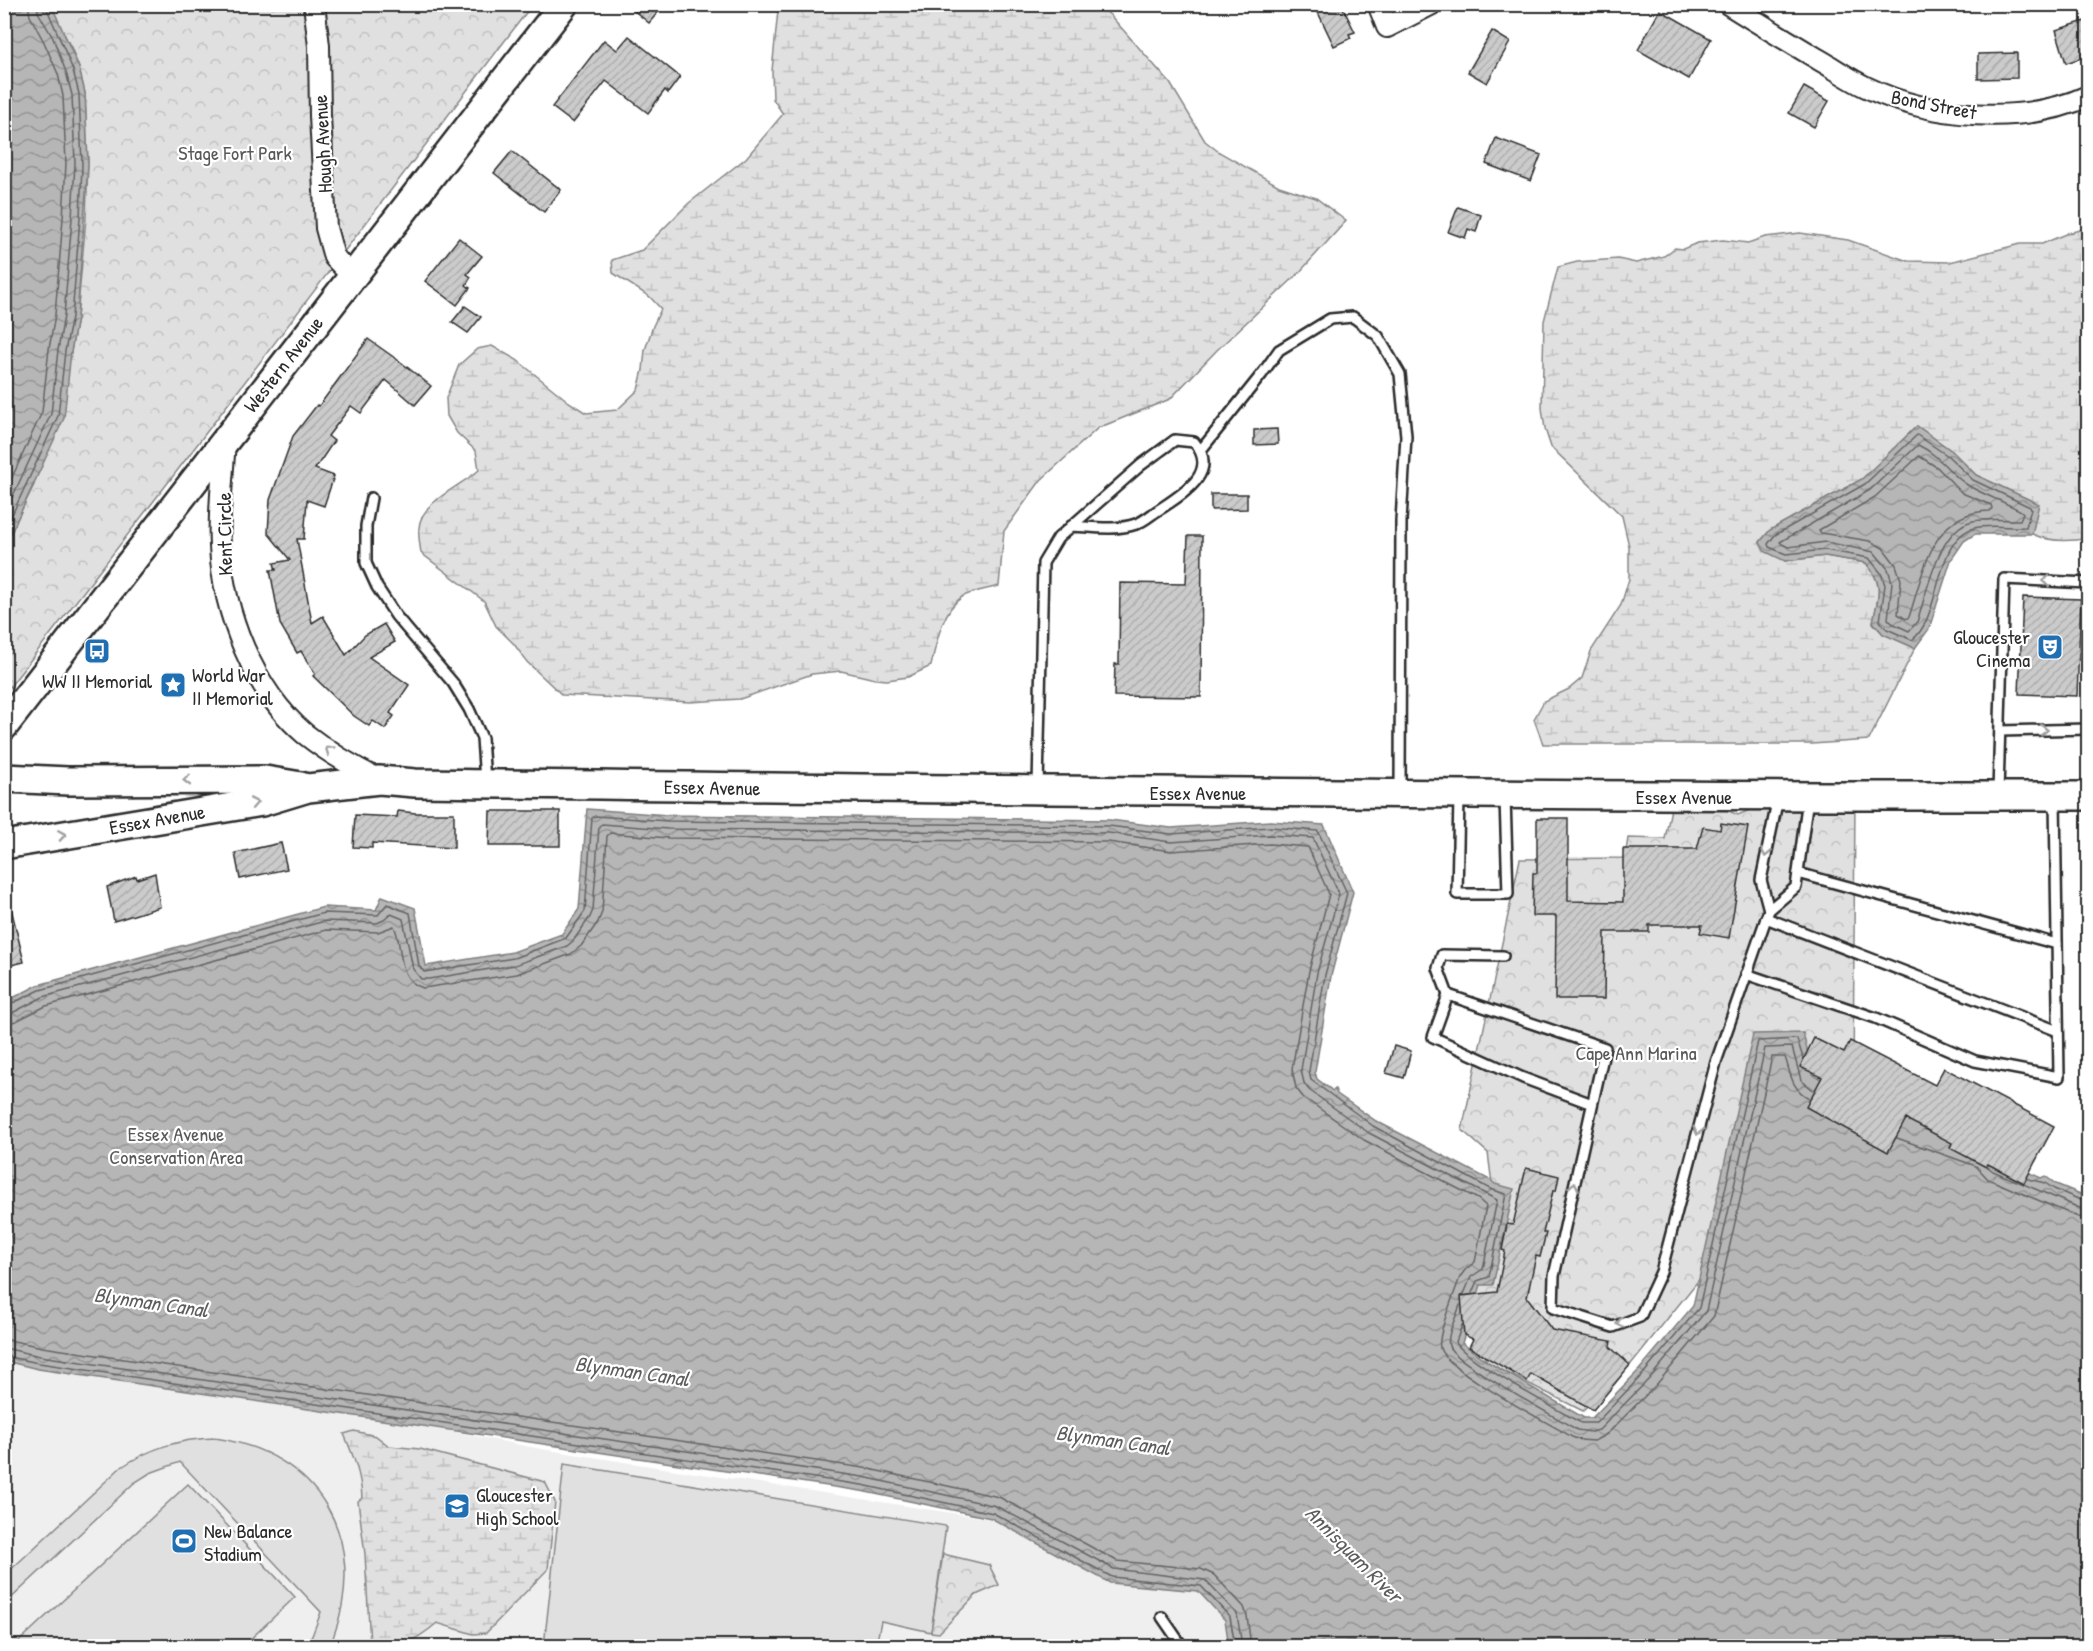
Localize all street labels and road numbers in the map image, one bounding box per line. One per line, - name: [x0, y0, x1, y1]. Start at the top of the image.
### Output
- street label: Bond Street: [1889, 83, 1980, 126]
- street label: Hough Avenue: [306, 94, 338, 194]
- street label: Western Avenue: [237, 310, 329, 418]
- street label: Kent Circle: [210, 492, 238, 576]
- street label: Essex Avenue: [664, 773, 761, 801]
- street label: Essex Avenue: [1150, 779, 1246, 806]
- street label: Essex Avenue: [1636, 783, 1732, 810]
- street label: Essex Avenue: [107, 797, 207, 841]

